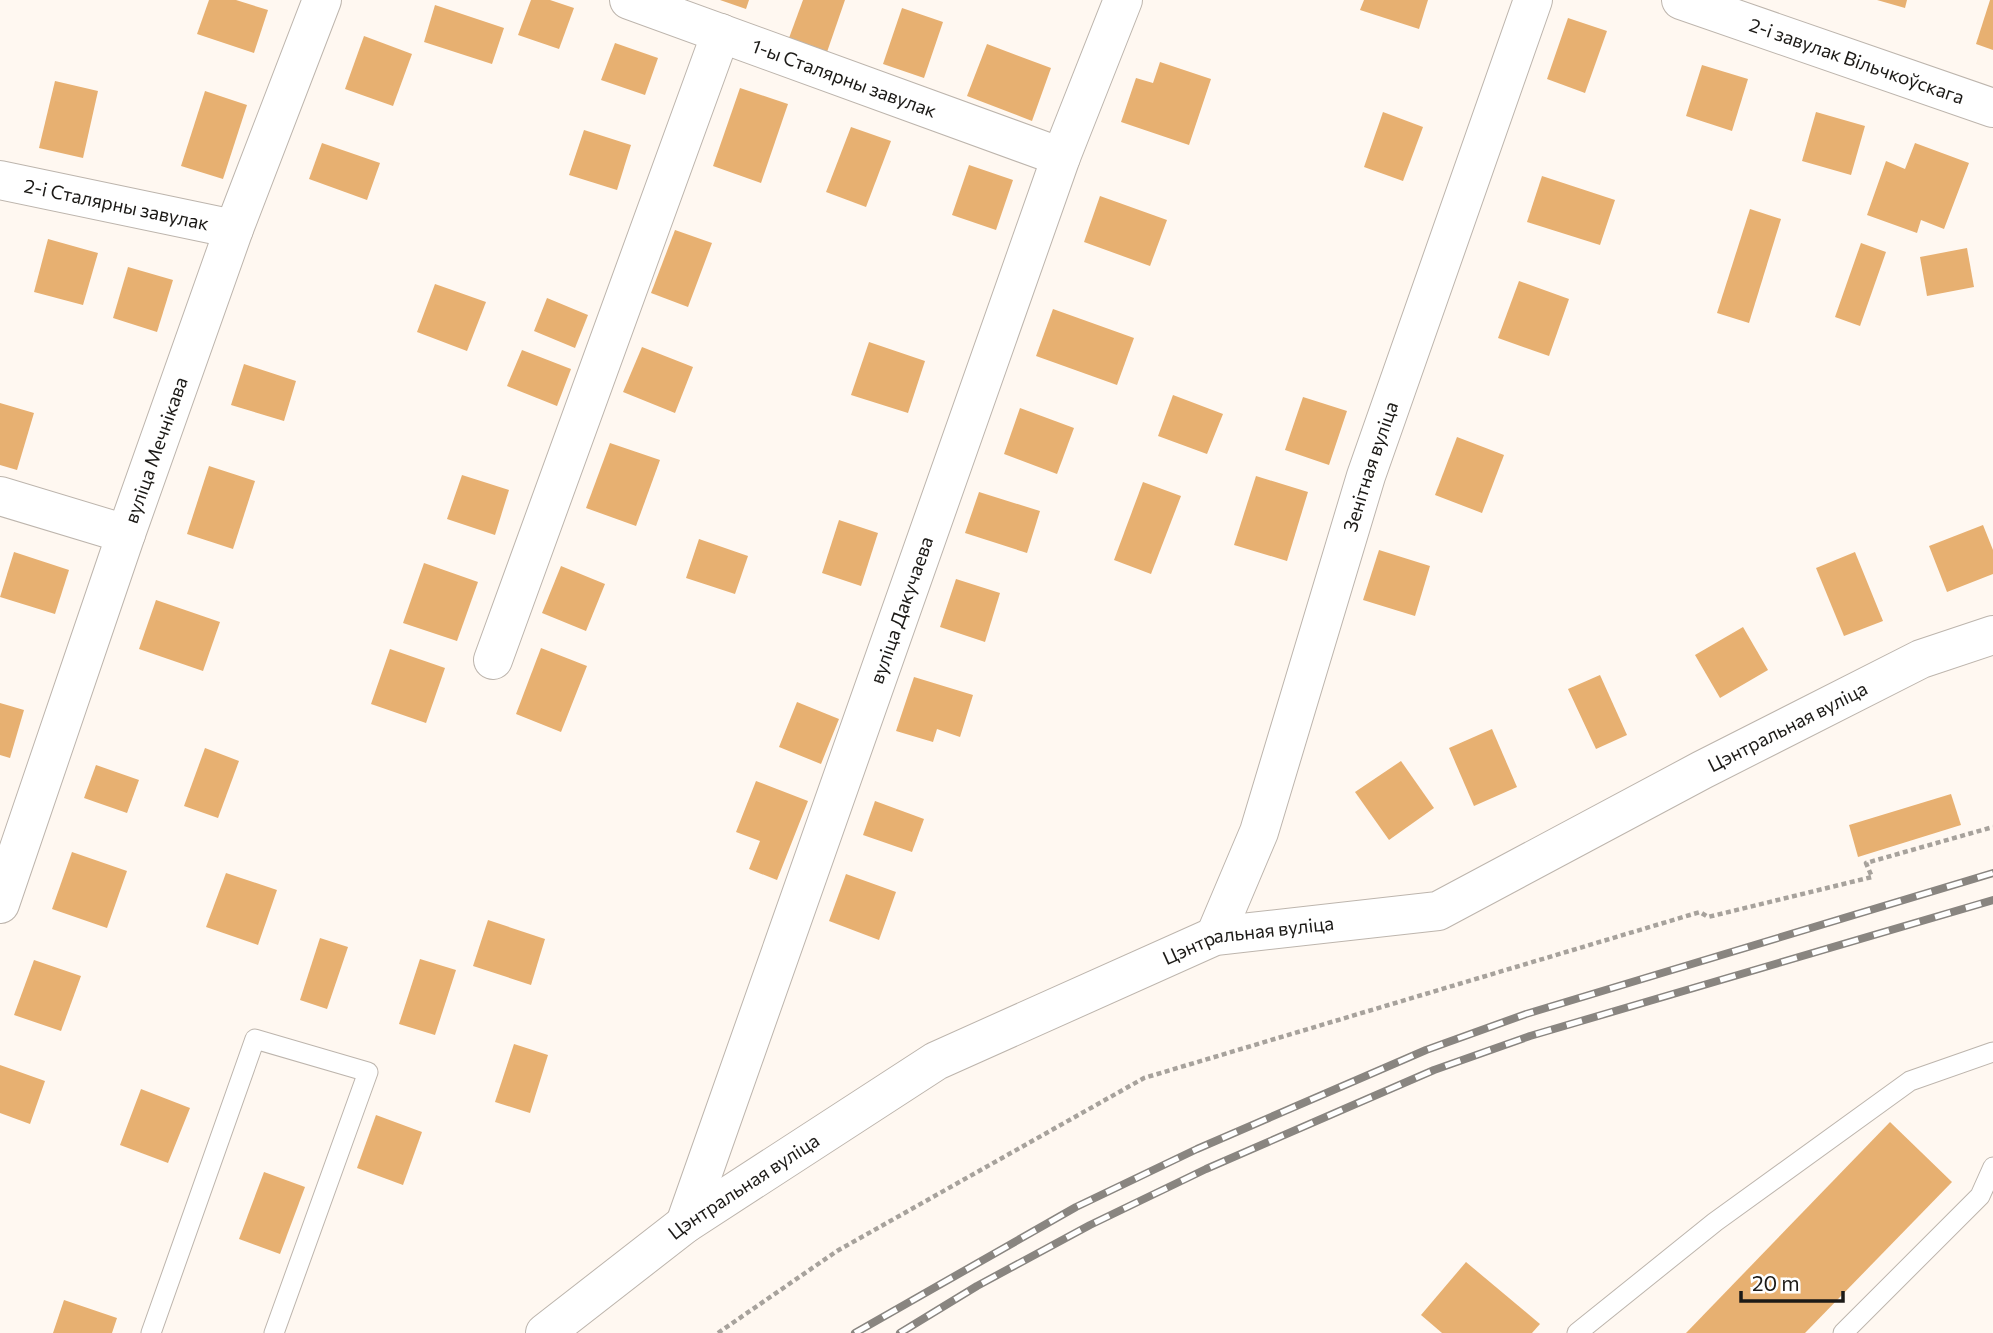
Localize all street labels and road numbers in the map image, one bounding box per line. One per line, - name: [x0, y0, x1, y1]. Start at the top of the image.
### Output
- street label: 2-і завулак Вільчкоўскага: [1746, 13, 1967, 108]
- street label: 1-ы Сталярны завулак: [749, 34, 940, 122]
- street label: 2-і Сталярны завулак: [22, 173, 211, 234]
- street label: вуліца Мечнікава: [119, 374, 192, 526]
- street label: Зенітная вуліца: [1338, 398, 1402, 534]
- street label: вуліца Дакучаева: [864, 533, 937, 686]
- street label: Цэнтральная вуліца: [1704, 676, 1871, 776]
- street label: Цэнтральная вуліца: [1159, 911, 1335, 969]
- street label: Цэнтральная вуліца: [663, 1128, 823, 1244]

